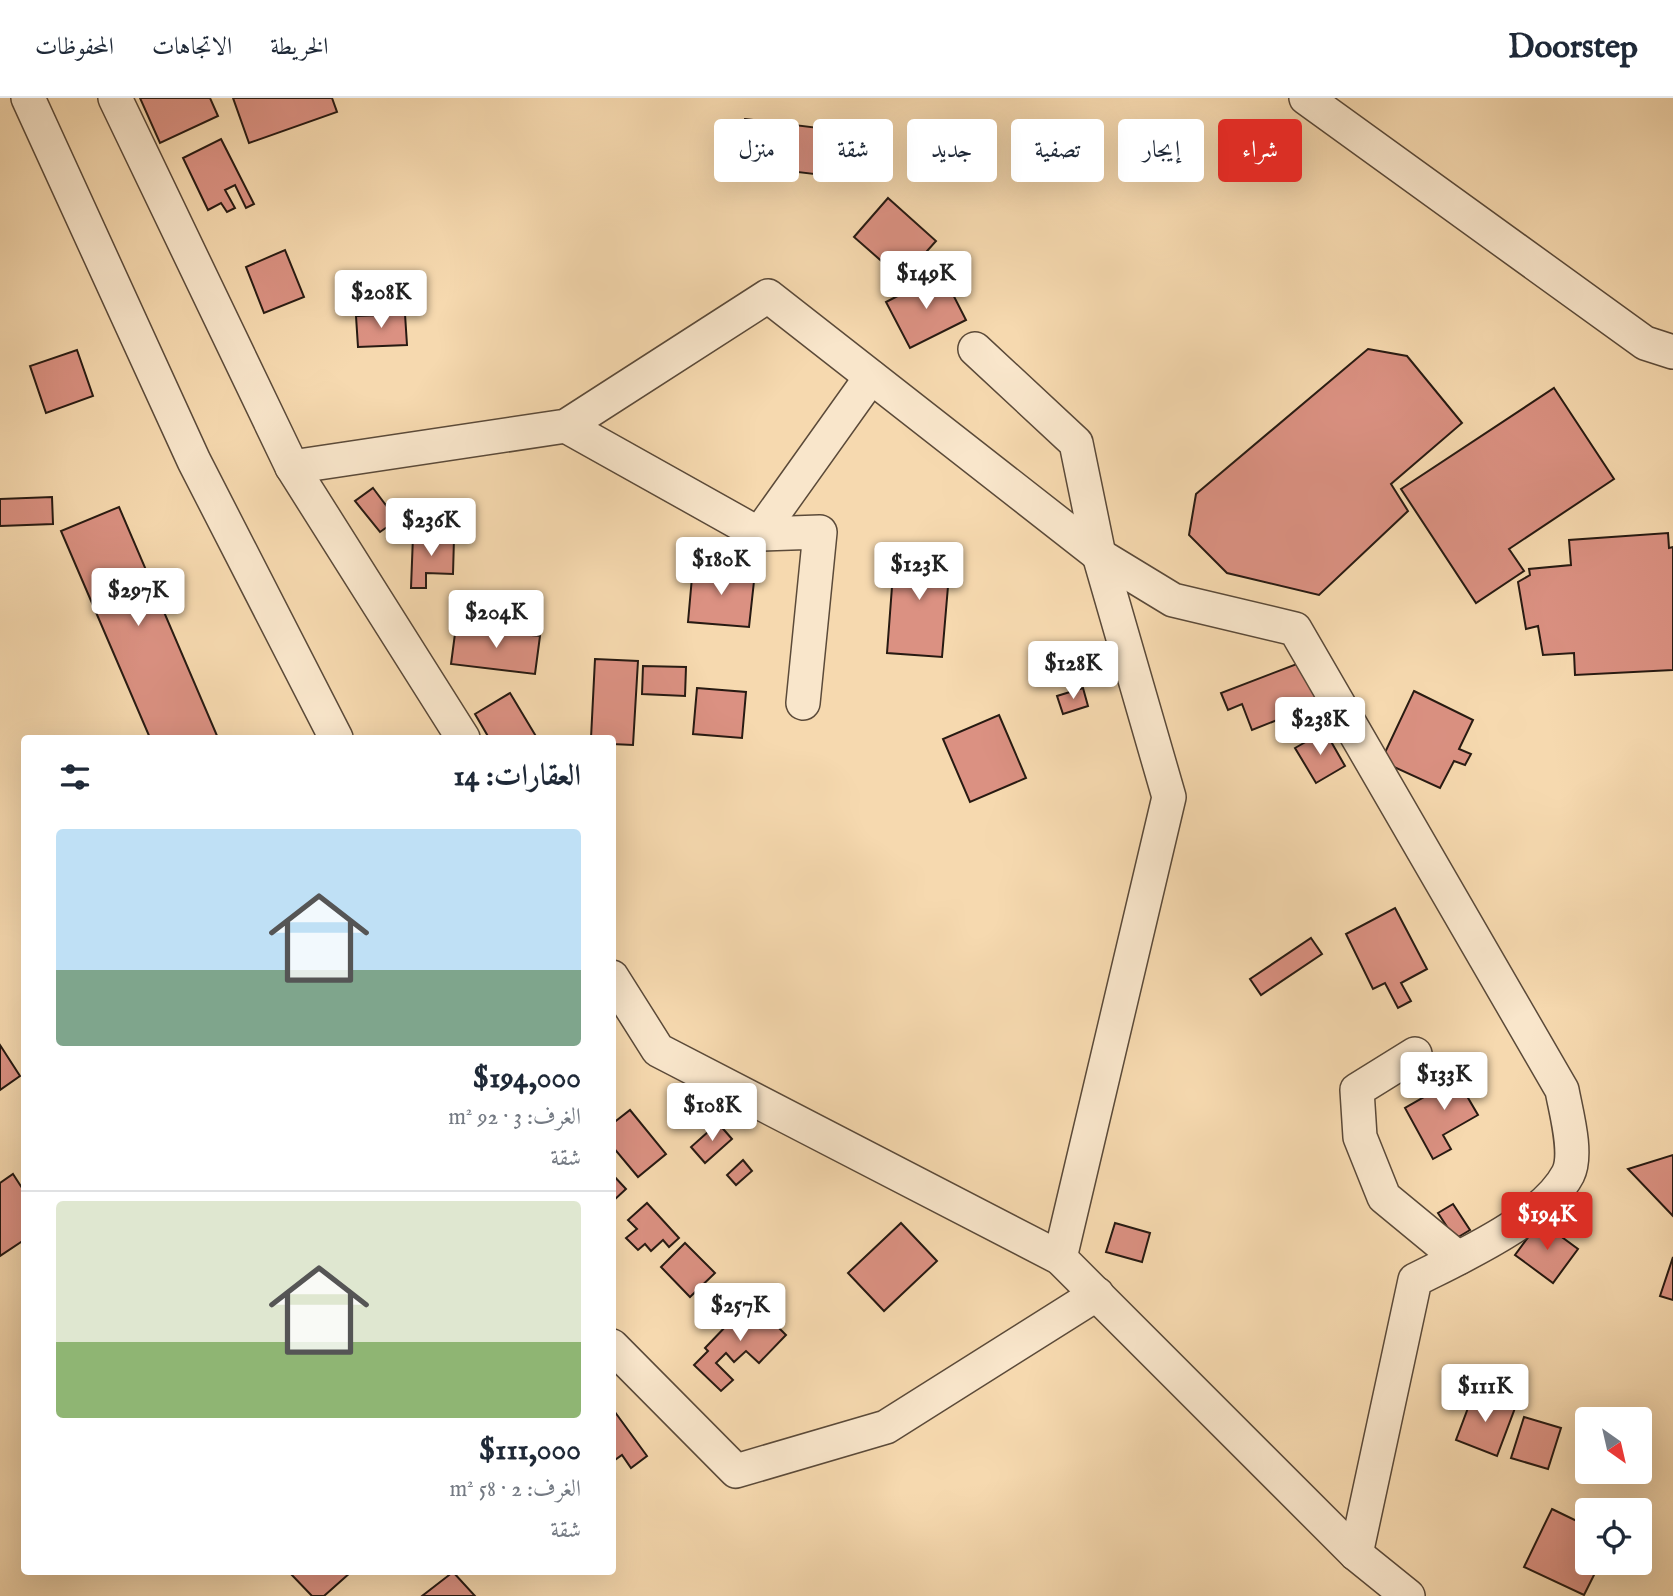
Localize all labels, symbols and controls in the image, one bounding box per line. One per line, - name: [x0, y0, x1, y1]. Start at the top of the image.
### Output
- text: Doorstep: [1508, 27, 1638, 69]
- text: المحفوظات: [35, 32, 114, 63]
- text: الاتجاهات: [152, 32, 232, 63]
- text: الخريطة: [270, 32, 329, 63]
- chip: منزل: [714, 119, 799, 182]
- chip: شقة: [813, 119, 893, 182]
- chip: جديد: [907, 119, 997, 182]
- chip: تصفية: [1011, 119, 1104, 182]
- chip: إيجار: [1118, 119, 1204, 182]
- chip: شراء: [1218, 119, 1302, 182]
- pin: $149K: [877, 252, 975, 311]
- text: $149K: [896, 259, 956, 288]
- pin: $208K: [332, 271, 430, 330]
- text: $208K: [351, 278, 411, 307]
- pin: $236K: [382, 498, 480, 558]
- text: $236K: [402, 506, 460, 535]
- pin: $180K: [672, 538, 770, 597]
- pin: $123K: [870, 542, 968, 602]
- text: $180K: [692, 545, 750, 574]
- text: $123K: [890, 550, 948, 579]
- pin: $297K: [89, 568, 187, 628]
- text: $297K: [108, 576, 168, 605]
- pin: $204K: [447, 590, 545, 650]
- text: $204K: [465, 598, 527, 627]
- pin: $128K: [1024, 642, 1122, 701]
- text: $128K: [1044, 649, 1102, 678]
- pin: $238K: [1271, 698, 1369, 757]
- text: $238K: [1291, 705, 1349, 734]
- icon: filters: [56, 758, 94, 796]
- text: العقارات: 14: [453, 758, 581, 796]
- icon: home: [256, 875, 382, 1001]
- pin: $133K: [1395, 1052, 1493, 1112]
- text: $194,000: [473, 1060, 581, 1098]
- text: $133K: [1416, 1060, 1472, 1089]
- pin: $108K: [663, 1084, 761, 1143]
- text: $108K: [683, 1091, 741, 1120]
- text: الغرف: 3 · 92 m²: [448, 1103, 581, 1132]
- text: شقة: [551, 1144, 581, 1173]
- pin: $194K: [1498, 1192, 1596, 1252]
- text: $194K: [1517, 1200, 1577, 1229]
- icon: home: [256, 1247, 382, 1373]
- pin: $257K: [691, 1284, 789, 1343]
- text: $257K: [710, 1291, 770, 1320]
- pin: $111K: [1436, 1364, 1534, 1424]
- text: $111K: [1457, 1372, 1513, 1401]
- north arrow: [1575, 1407, 1652, 1484]
- map controls: [1575, 1407, 1652, 1575]
- text: $111,000: [479, 1432, 581, 1470]
- text: الغرف: 2 · 58 m²: [449, 1475, 581, 1504]
- button: locate: [1575, 1498, 1652, 1575]
- text: شقة: [551, 1516, 581, 1545]

